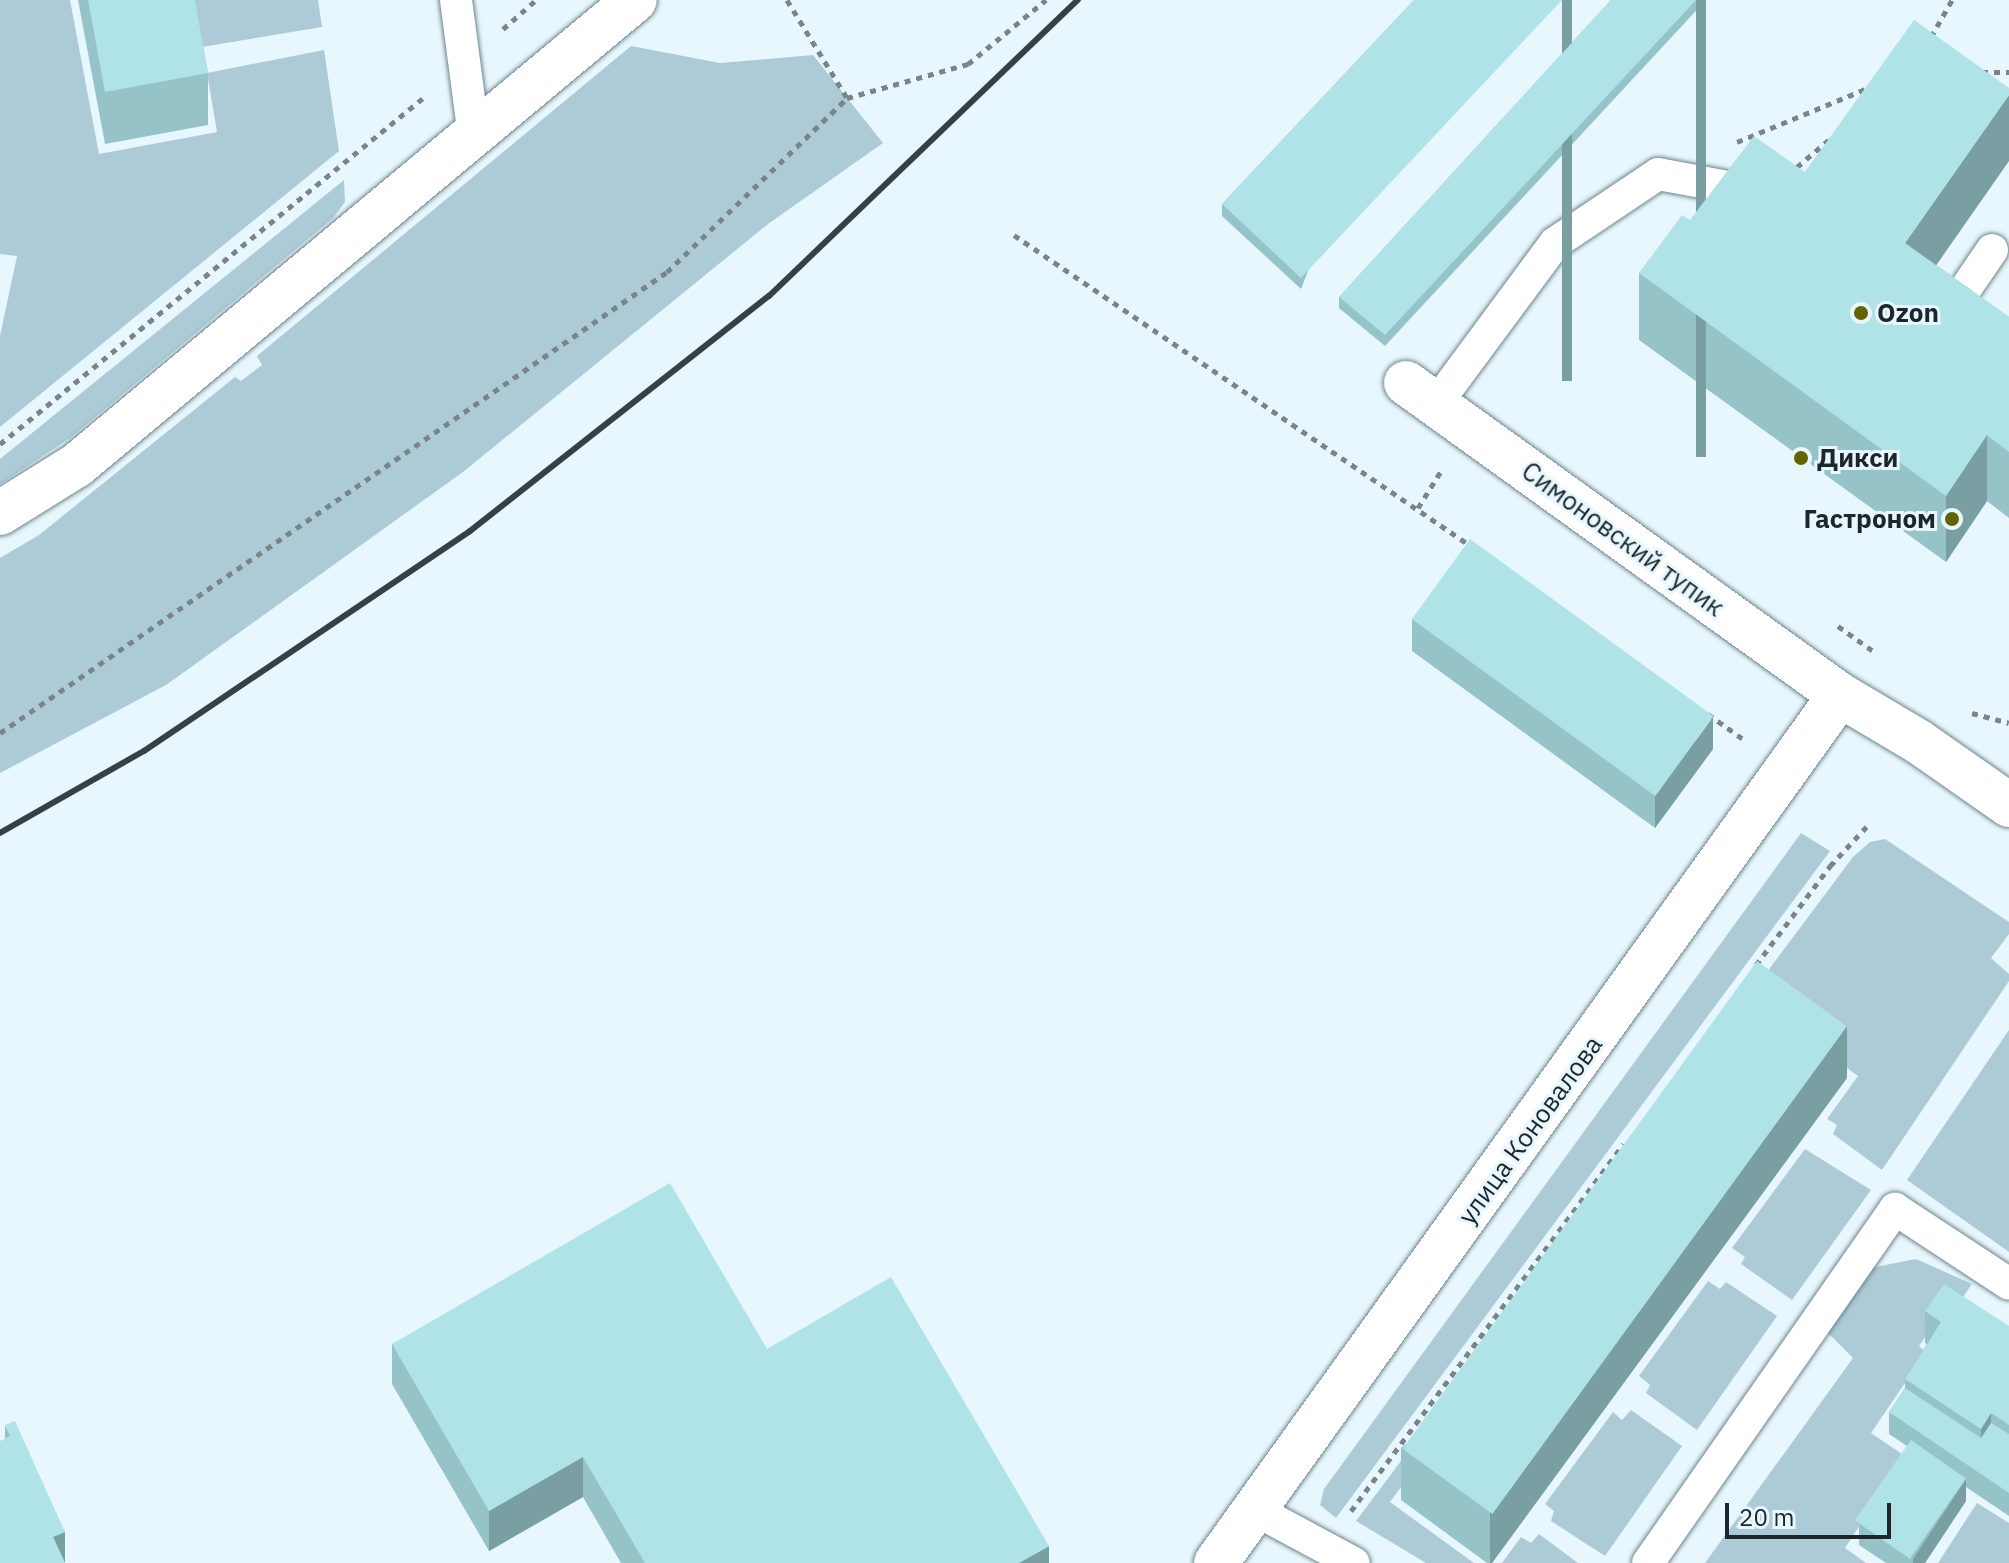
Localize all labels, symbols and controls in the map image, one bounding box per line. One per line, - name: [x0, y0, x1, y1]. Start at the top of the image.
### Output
- place label: Ozon: [1877, 297, 1939, 329]
- marker: Ozon: [1852, 304, 1870, 322]
- place label: Дикси: [1817, 442, 1899, 474]
- marker: Дикси: [1792, 449, 1810, 467]
- street label: Симоновский тупик: [1516, 455, 1730, 623]
- place label: Гастроном: [1803, 503, 1936, 535]
- marker: Гастроном: [1943, 510, 1961, 528]
- street label: улица Коновалова: [1451, 1030, 1609, 1230]
- scale bar: [1729, 1487, 1895, 1537]
- text: 20 m: [1739, 1501, 1794, 1533]

